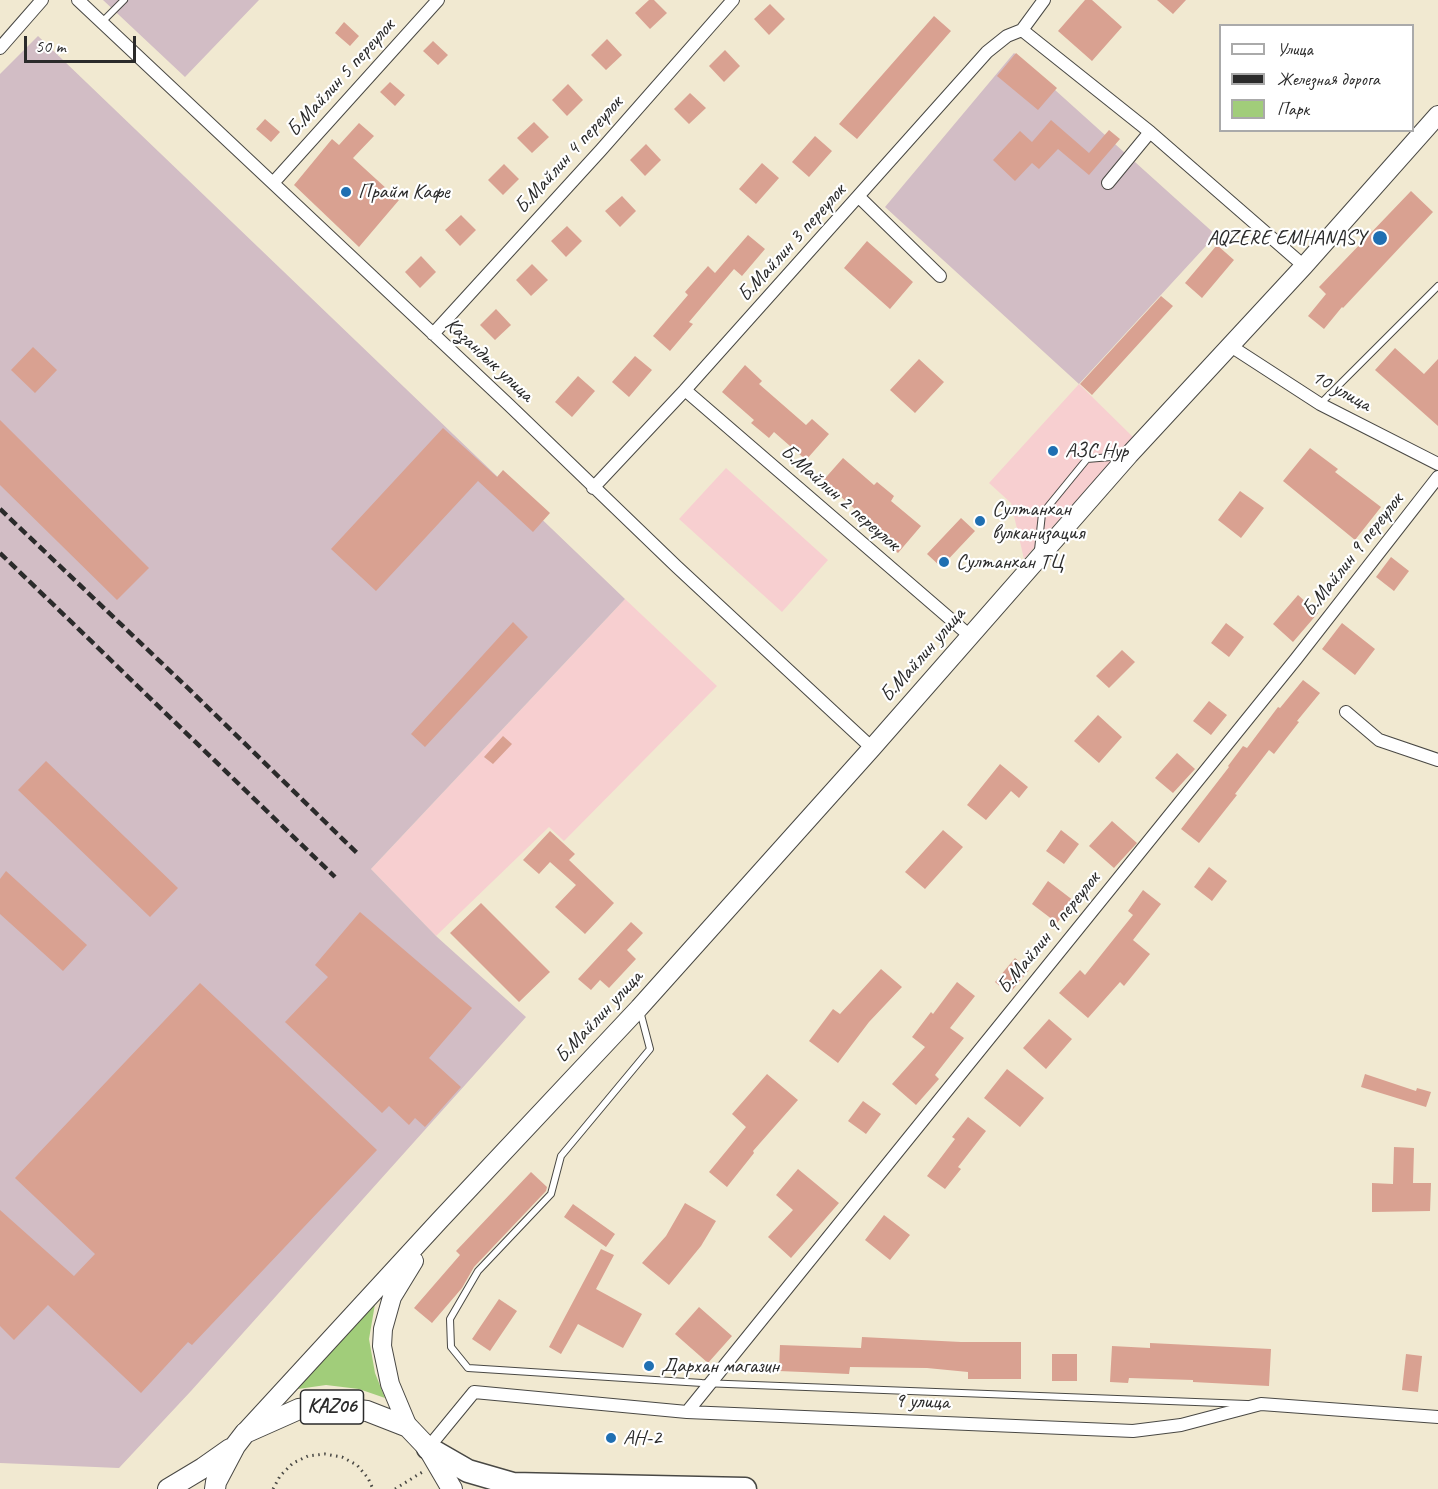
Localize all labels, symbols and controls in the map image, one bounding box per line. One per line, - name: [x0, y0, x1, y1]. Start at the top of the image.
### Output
- street label: Б.Майлин 5 переулок: [281, 14, 401, 142]
- scale bar: [27, 24, 140, 62]
- legend: [1219, 24, 1414, 132]
- text: 50 m: [35, 35, 66, 57]
- text: Улица: [1277, 38, 1313, 60]
- text: Железная дорога: [1277, 68, 1380, 90]
- street label: Б.Майлин 4 переулок: [509, 91, 629, 219]
- text: Парк: [1277, 98, 1309, 120]
- place label: Прайм Кафе: [358, 179, 450, 205]
- street label: Б.Майлин 3 переулок: [732, 179, 852, 307]
- marker: Прайм Кафе: [339, 185, 353, 199]
- place label: AQZERE EMHANASY: [1207, 225, 1366, 251]
- marker: AQZERE EMHANASY: [1371, 229, 1389, 247]
- street label: Казандык улица: [439, 312, 539, 408]
- street label: 10 улица: [1307, 364, 1375, 418]
- place label: АЗС Нур: [1065, 438, 1128, 464]
- street label: Б.Майлин 2 переулок: [775, 439, 905, 557]
- marker: АЗС Нур: [1046, 444, 1060, 458]
- street label: Б.Майлин 9 переулок: [1297, 488, 1409, 622]
- place label: Султанхан вулканизация: [992, 496, 1084, 546]
- marker: Султанхан вулканизация: [973, 514, 987, 528]
- place label: Султанхан ТЦ: [956, 549, 1063, 575]
- marker: Султанхан ТЦ: [937, 555, 951, 569]
- street label: Б.Майлин улица: [875, 602, 971, 708]
- street label: Б.Майлин 9 переулок: [992, 867, 1106, 999]
- street label: Б.Майлин улица: [550, 965, 648, 1069]
- place label: Дархан магазин: [661, 1353, 779, 1379]
- marker: Дархан магазин: [642, 1359, 656, 1373]
- street label: 9 улица: [894, 1388, 950, 1416]
- road number: KАZ06: [300, 1390, 364, 1424]
- place label: АН-2: [623, 1425, 661, 1451]
- marker: АН-2: [604, 1431, 618, 1445]

